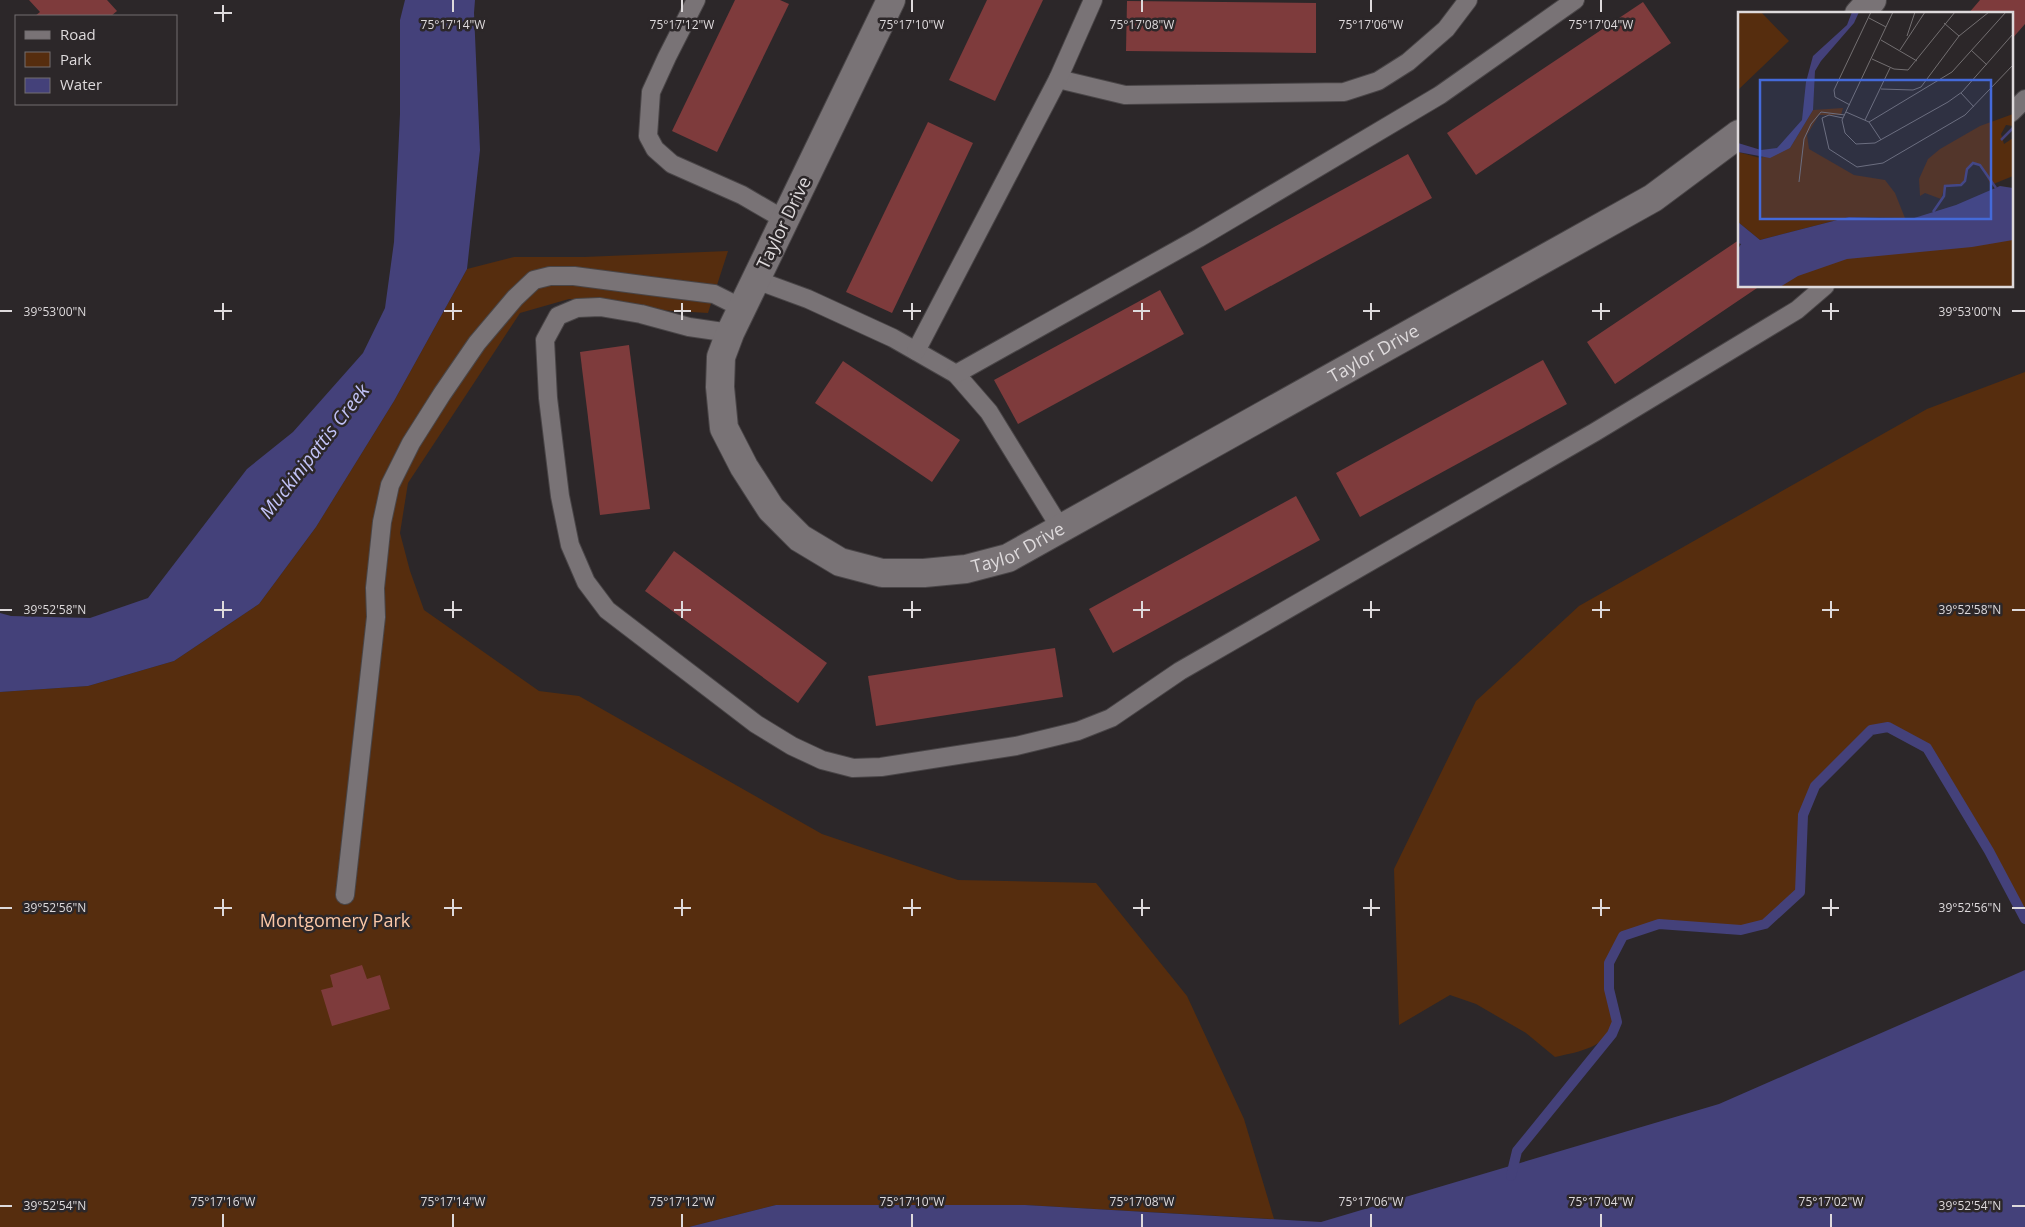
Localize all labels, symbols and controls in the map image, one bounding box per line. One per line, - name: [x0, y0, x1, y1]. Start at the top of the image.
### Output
- inset map: [1738, 12, 2012, 288]
- legend: [15, 15, 178, 105]
- text: 75°17'14"W: [421, 16, 485, 33]
- text: 75°17'12"W: [650, 16, 714, 33]
- text: 75°17'10"W: [880, 16, 944, 33]
- text: 75°17'08"W: [1110, 16, 1174, 33]
- text: 75°17'06"W: [1339, 16, 1403, 33]
- text: 75°17'04"W: [1569, 16, 1633, 33]
- text: Road: [60, 24, 96, 44]
- text: Park: [60, 49, 91, 69]
- text: Water: [60, 74, 102, 94]
- street label: Taylor Drive: [750, 172, 816, 273]
- text: 39°53'00"N: [24, 303, 86, 320]
- text: 39°53'00"N: [1939, 303, 2001, 320]
- street label: Taylor Drive: [1324, 318, 1423, 388]
- water label: Muckinipattis Creek: [253, 378, 375, 524]
- street label: Taylor Drive: [969, 516, 1068, 578]
- text: 39°52'58"N: [24, 601, 86, 618]
- text: 39°52'58"N: [1939, 601, 2001, 618]
- text: 39°52'56"N: [24, 899, 86, 916]
- text: 39°52'56"N: [1939, 899, 2001, 916]
- park label: Montgomery Park: [260, 908, 411, 932]
- text: 75°17'16"W: [191, 1193, 255, 1210]
- text: 75°17'14"W: [421, 1193, 485, 1210]
- text: 75°17'12"W: [650, 1193, 714, 1210]
- text: 75°17'10"W: [880, 1193, 944, 1210]
- text: 75°17'08"W: [1110, 1193, 1174, 1210]
- text: 75°17'06"W: [1339, 1193, 1403, 1210]
- text: 75°17'04"W: [1569, 1193, 1633, 1210]
- text: 75°17'02"W: [1799, 1193, 1863, 1210]
- text: 39°52'54"N: [24, 1197, 86, 1214]
- text: 39°52'54"N: [1939, 1197, 2001, 1214]

